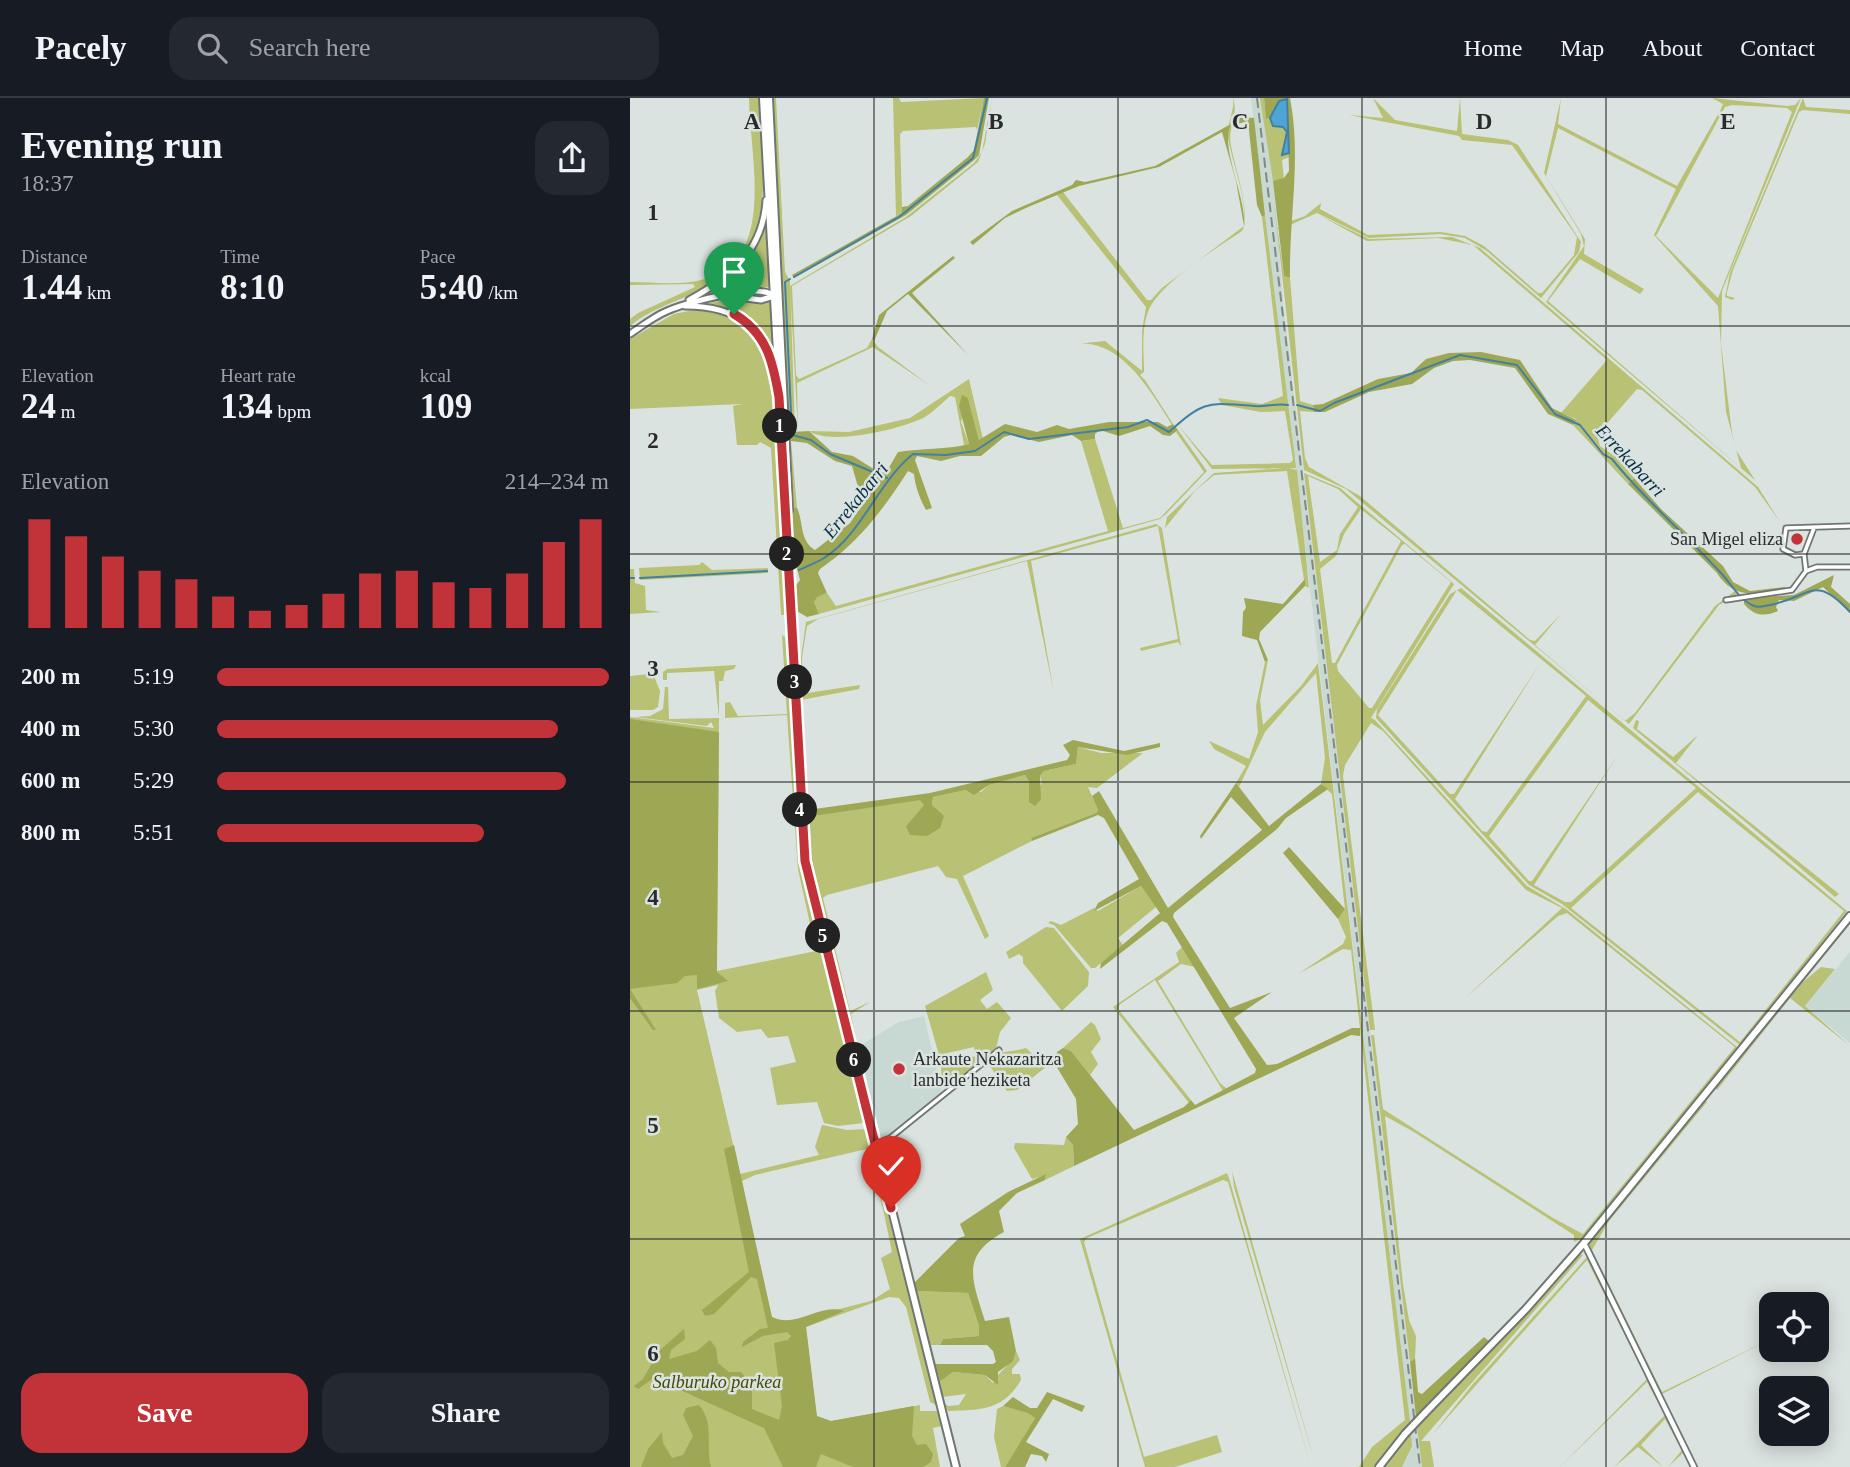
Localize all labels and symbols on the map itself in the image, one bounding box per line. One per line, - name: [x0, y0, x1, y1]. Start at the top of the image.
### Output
- text: A: [744, 109, 761, 134]
- text: B: [988, 109, 1004, 134]
- text: C: [1232, 109, 1248, 134]
- text: D: [1476, 109, 1492, 134]
- text: E: [1720, 109, 1736, 134]
- text: 1: [647, 200, 659, 225]
- pin: [704, 242, 764, 314]
- pin: 1: [762, 408, 798, 444]
- water label: Errekabarri: [1591, 419, 1669, 501]
- text: 2: [647, 428, 659, 453]
- water label: Errekabarri: [818, 458, 892, 543]
- place label: San Migel eliza: [1670, 529, 1783, 549]
- marker: San Migel eliza: [1789, 531, 1805, 547]
- pin: 2: [770, 536, 804, 572]
- text: 3: [647, 656, 659, 681]
- pin: 3: [778, 664, 812, 700]
- pin: 4: [782, 792, 818, 828]
- text: 4: [647, 885, 659, 910]
- pin: 5: [806, 918, 840, 954]
- pin: 6: [836, 1042, 872, 1077]
- place label: Arkaute Nekazaritza lanbide heziketa: [913, 1049, 1061, 1090]
- marker: Arkaute Nekazaritza lanbide heziketa: [891, 1061, 907, 1077]
- text: 5: [647, 1113, 659, 1138]
- pin: [861, 1136, 921, 1208]
- text: 6: [647, 1341, 659, 1366]
- park label: Salburuko parkea: [653, 1372, 781, 1392]

